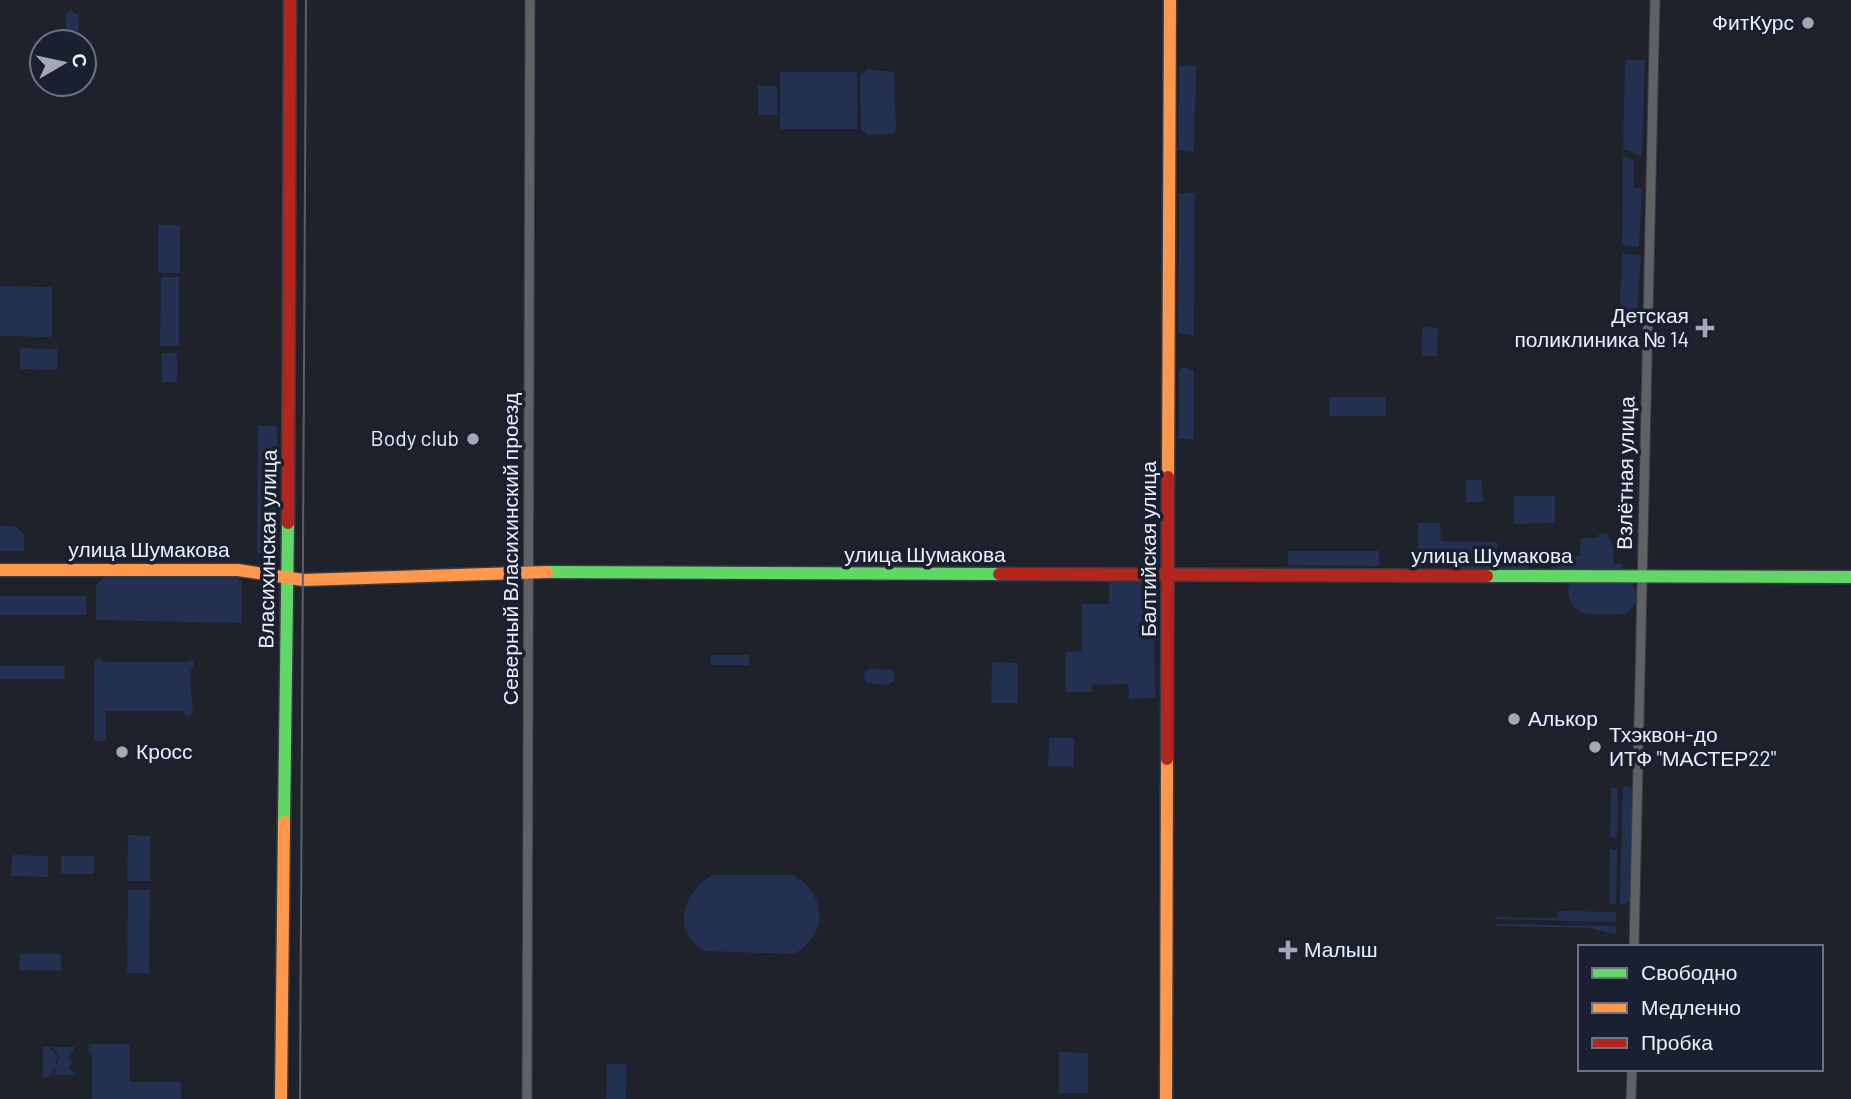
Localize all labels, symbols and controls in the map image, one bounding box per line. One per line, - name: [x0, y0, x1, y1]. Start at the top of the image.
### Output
- place label: ФитКурс: [1712, 9, 1794, 34]
- marker: ФитКурс: [1800, 15, 1816, 31]
- north arrow: [28, 28, 98, 98]
- text: С: [68, 52, 93, 69]
- place label: Детская поликлиника № 14: [1515, 302, 1689, 351]
- marker: Детская поликлиника № 14: [1695, 318, 1715, 338]
- street label: Северный Власихинский проезд: [497, 393, 522, 705]
- street label: Взлётная улица: [1611, 396, 1638, 550]
- place label: Body club: [371, 425, 459, 450]
- marker: Body club: [465, 431, 481, 447]
- street label: Власихинская улица: [252, 449, 281, 649]
- street label: Балтийская улица: [1135, 461, 1160, 637]
- street label: улица Шумакова: [68, 536, 230, 561]
- street label: улица Шумакова: [844, 541, 1006, 566]
- street label: улица Шумакова: [1411, 542, 1573, 567]
- place label: Алькор: [1528, 705, 1598, 730]
- marker: Алькор: [1506, 711, 1522, 727]
- place label: Тхэквон-до ИТФ "МАСТЕР22": [1609, 721, 1776, 770]
- place label: Кросс: [136, 738, 193, 763]
- marker: Тхэквон-до ИТФ "МАСТЕР22": [1587, 739, 1603, 755]
- marker: Кросс: [114, 744, 130, 760]
- place label: Малыш: [1304, 936, 1378, 961]
- marker: Малыш: [1278, 940, 1298, 960]
- legend: [1578, 945, 1823, 1071]
- text: Свободно: [1641, 959, 1738, 984]
- text: Медленно: [1641, 994, 1741, 1019]
- text: Пробка: [1641, 1029, 1713, 1054]

